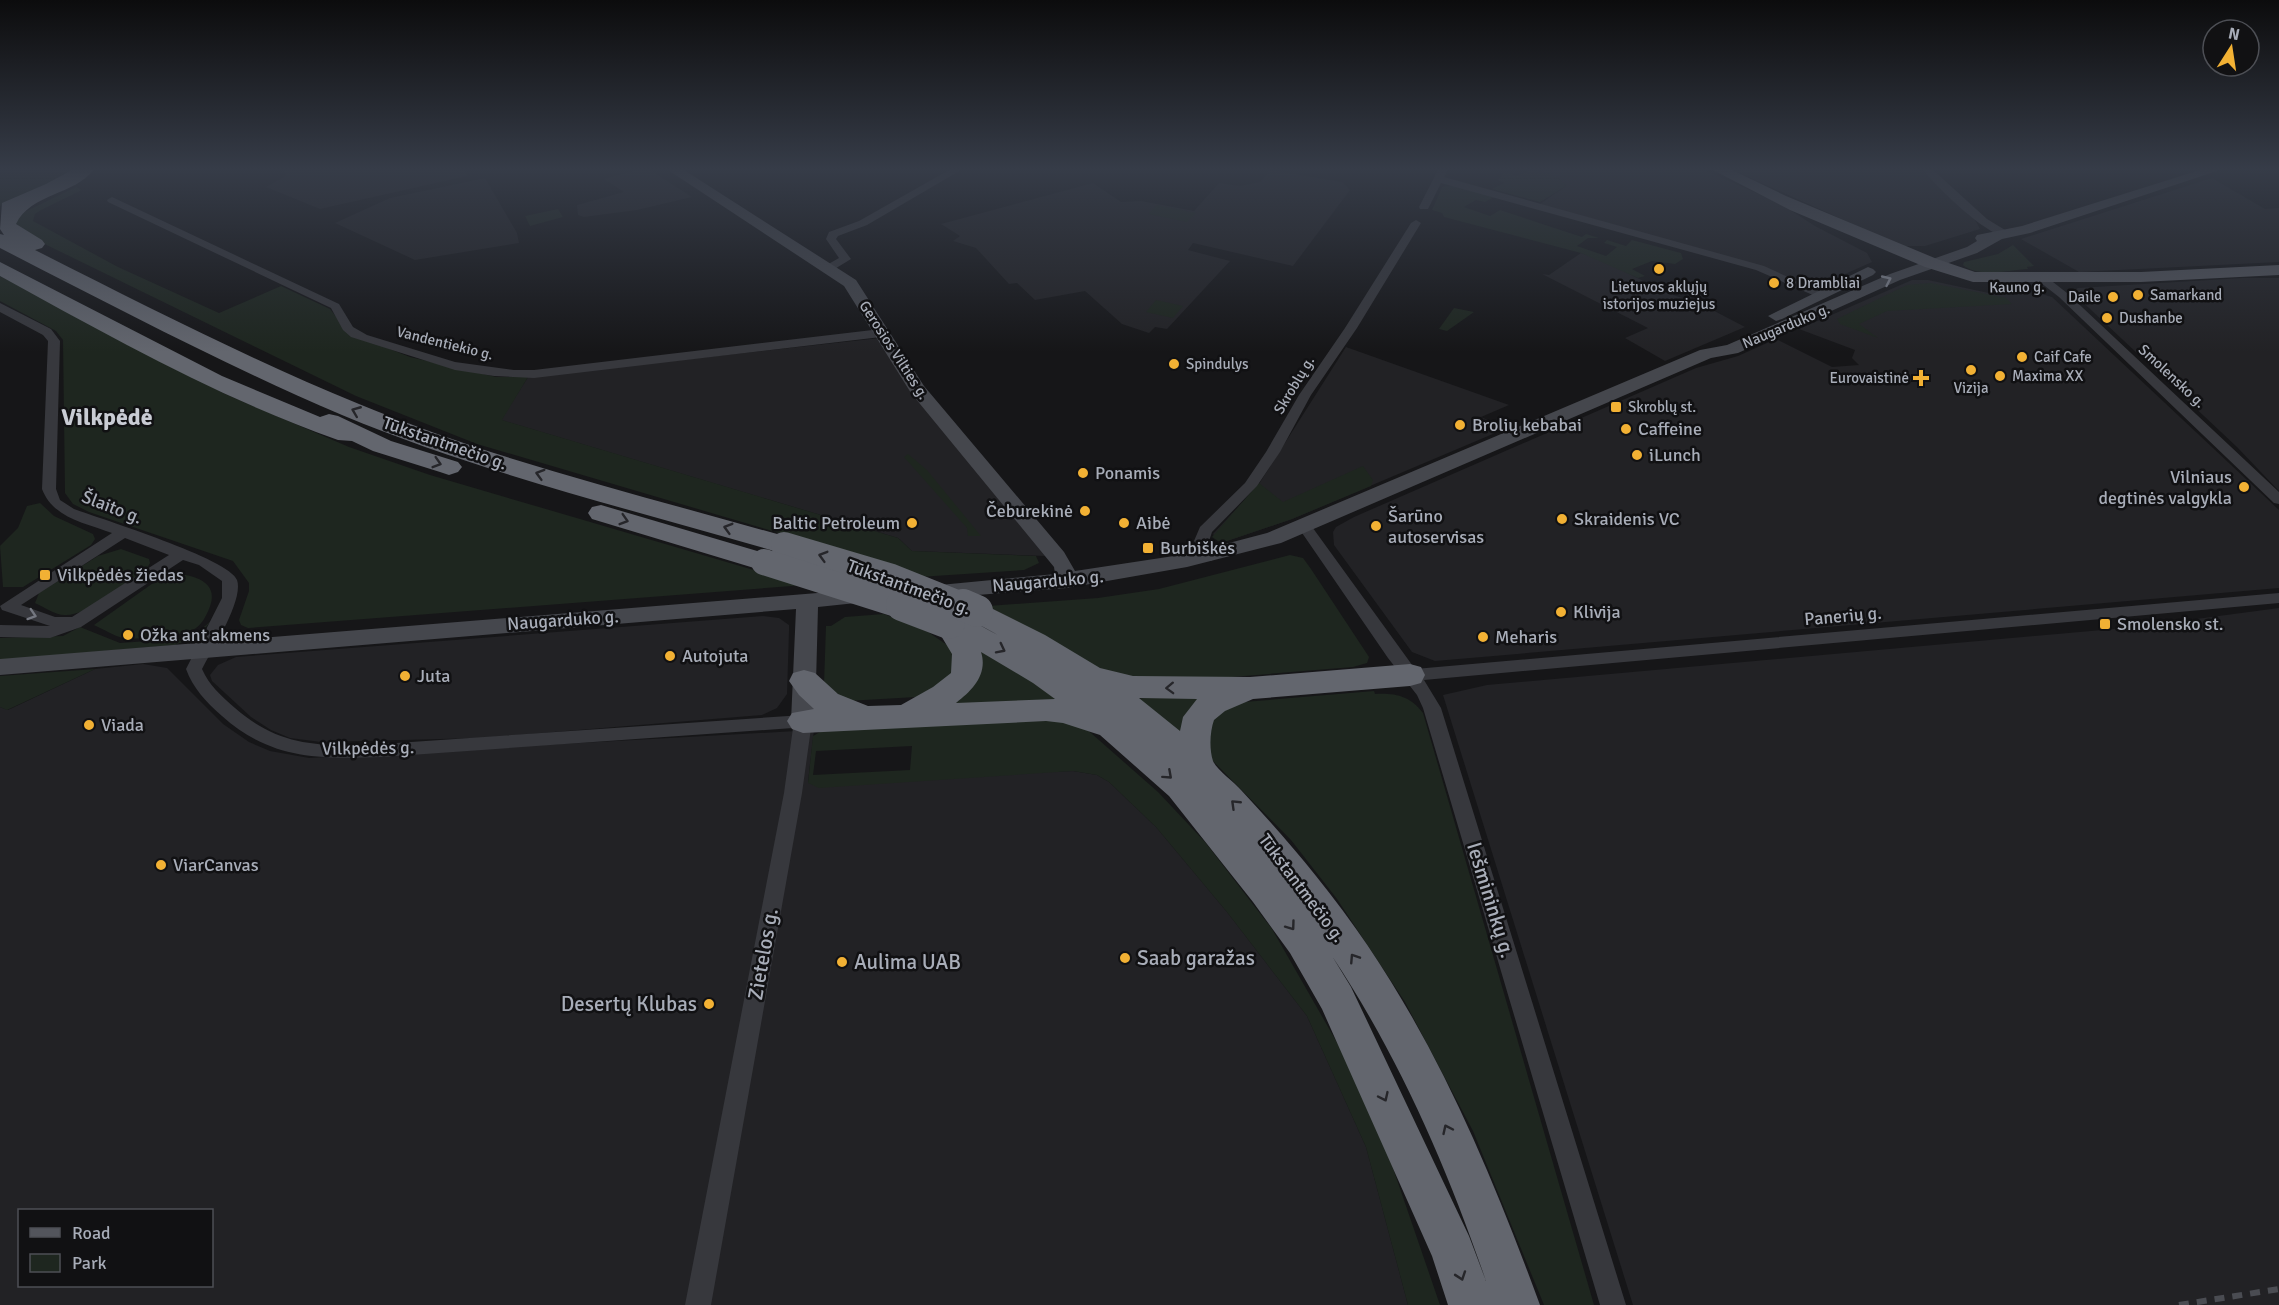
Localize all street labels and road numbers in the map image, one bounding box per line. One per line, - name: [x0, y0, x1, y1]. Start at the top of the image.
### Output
- street label: Kauno g.: [1989, 278, 2045, 296]
- street label: Gerosios Vilties g.: [855, 297, 933, 403]
- street label: Naugarduko g.: [1740, 299, 1832, 353]
- street label: Vandentiekio g.: [395, 322, 495, 364]
- street label: Smolensko g.: [2135, 341, 2209, 412]
- street label: Skroblų g.: [1270, 353, 1318, 417]
- street label: Tūkstantmečio g.: [380, 411, 510, 475]
- street label: Šlaito g.: [79, 485, 145, 529]
- street label: Tūkstantmečio g.: [844, 554, 974, 620]
- street label: Naugarduko g.: [991, 565, 1105, 597]
- street label: Panerių g.: [1803, 602, 1883, 630]
- street label: Naugarduko g.: [506, 605, 620, 635]
- street label: Vilkpėdės g.: [321, 736, 415, 760]
- street label: Tūkstantmečio g.: [1254, 829, 1350, 947]
- street label: Iešmininkų g.: [1461, 839, 1521, 961]
- street label: Zietelos g.: [742, 906, 784, 1002]

